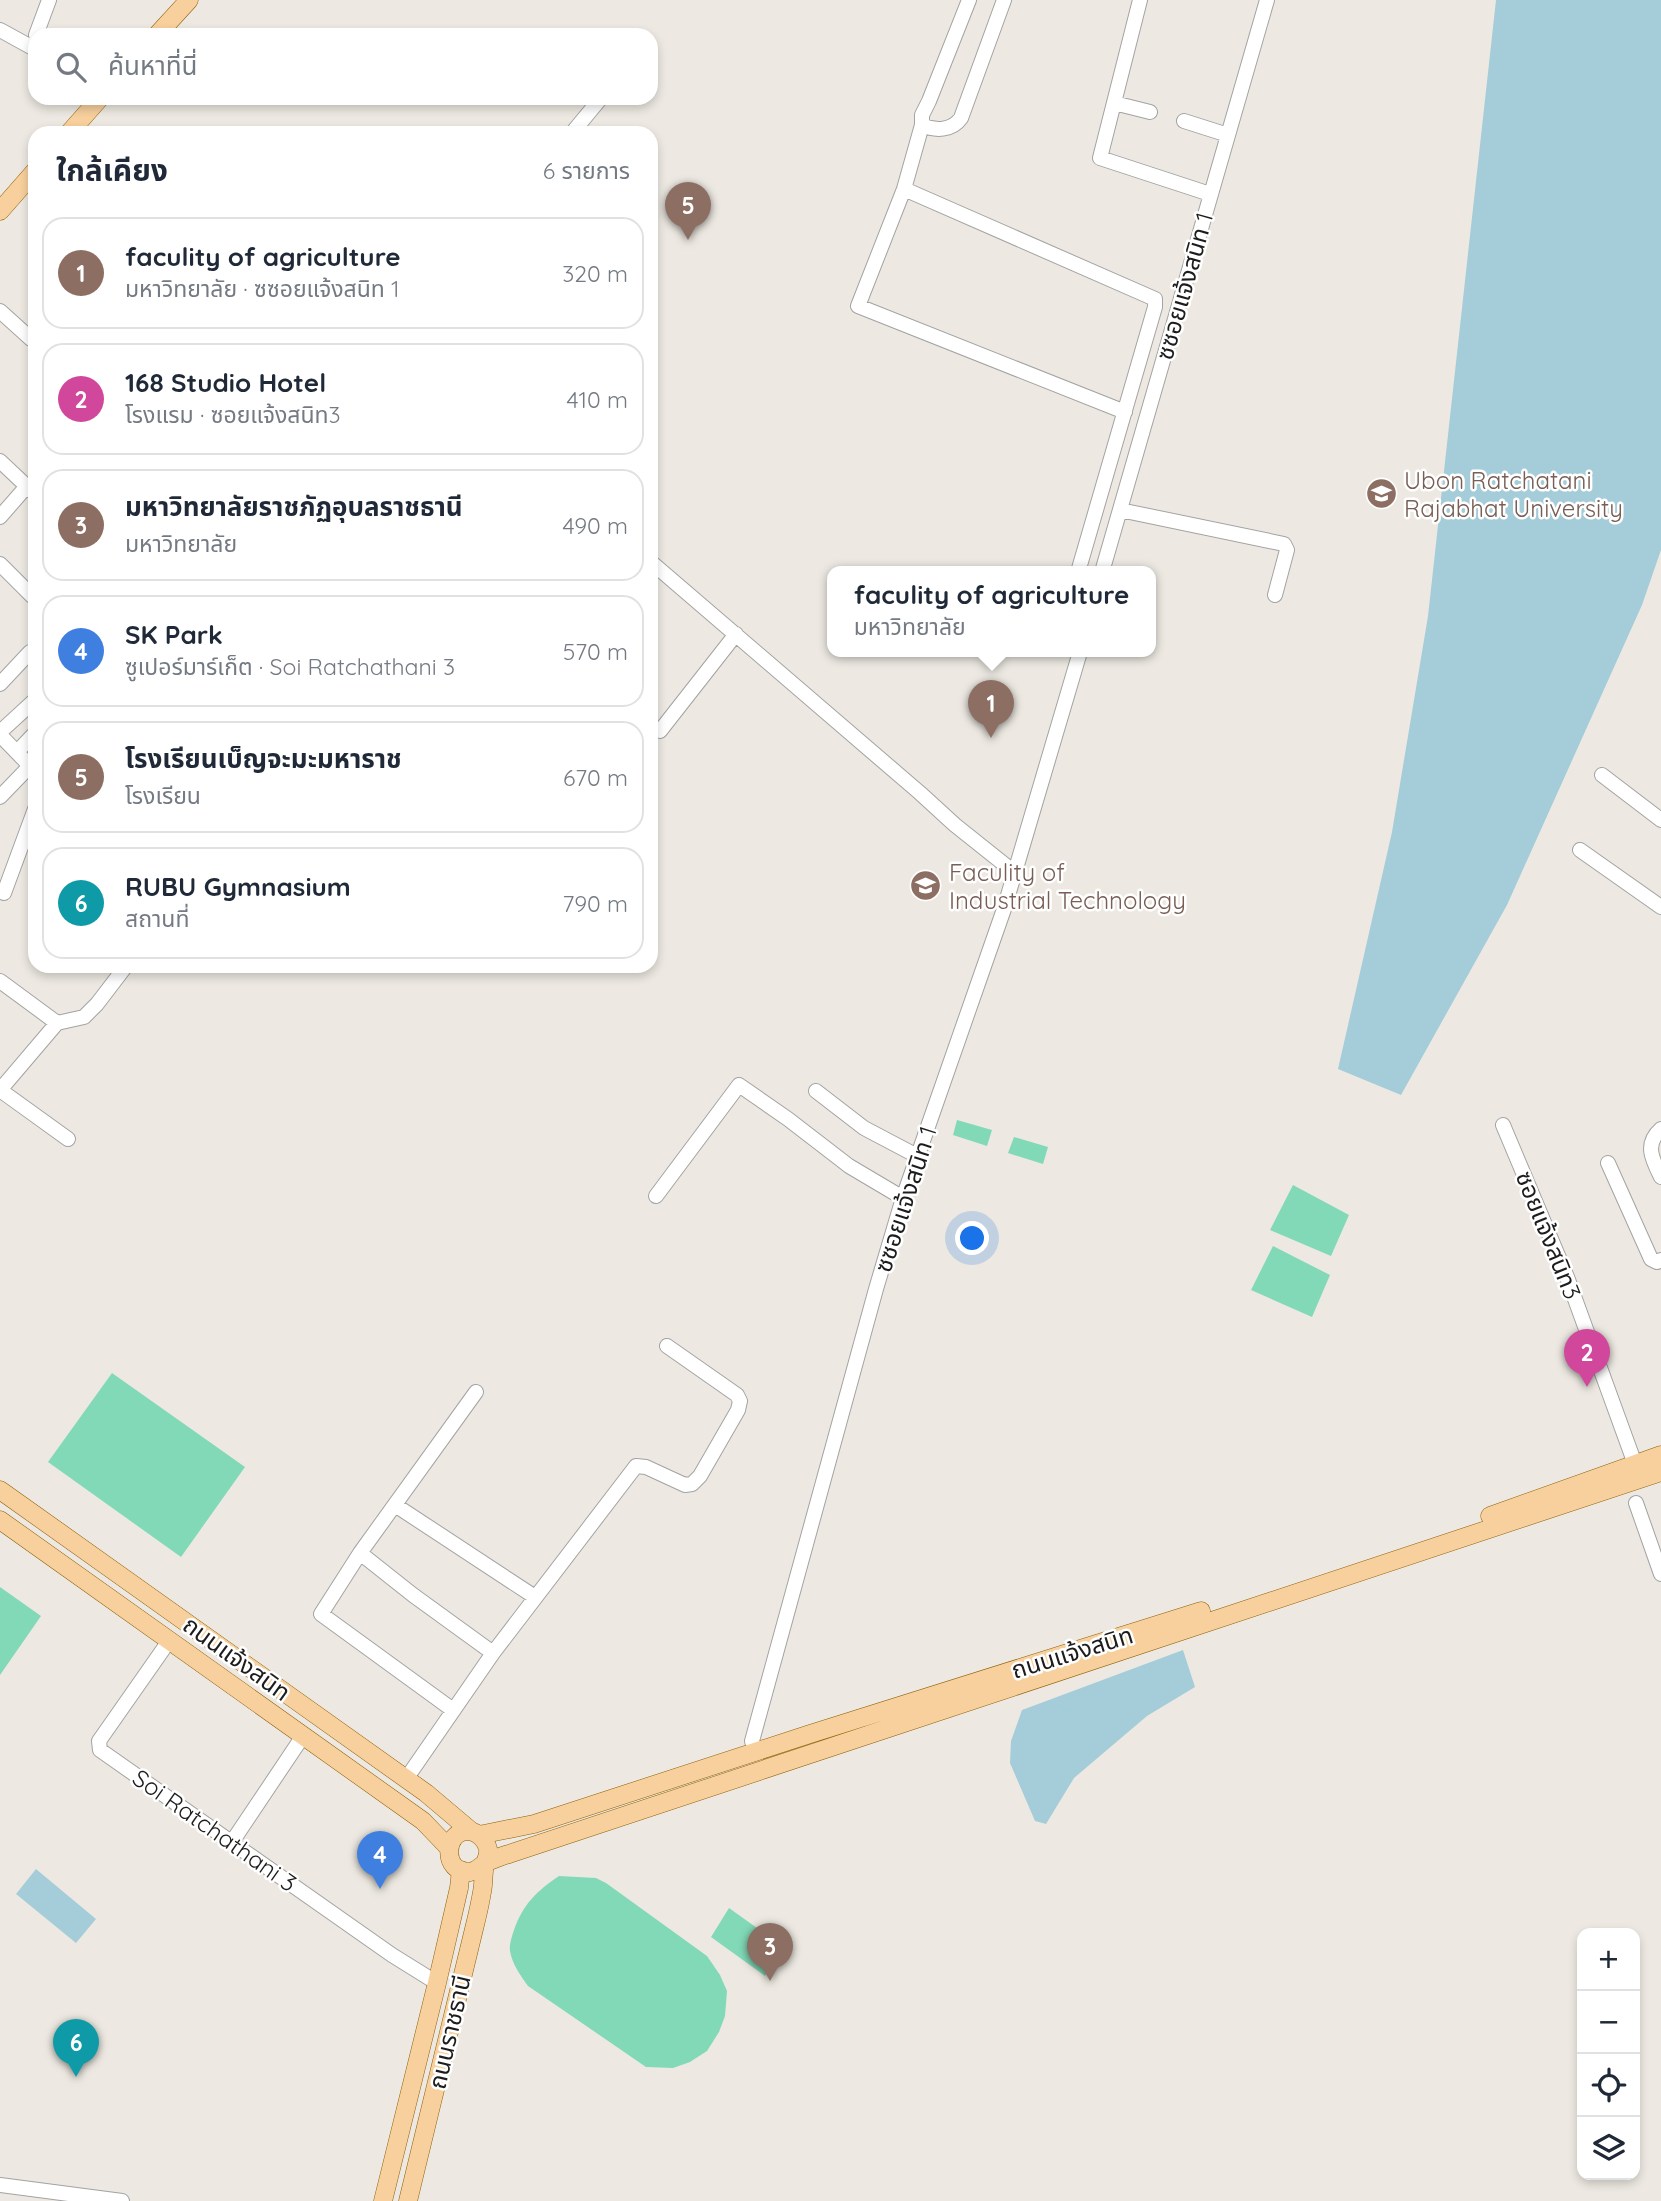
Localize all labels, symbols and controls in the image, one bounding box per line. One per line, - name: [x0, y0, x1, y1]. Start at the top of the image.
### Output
- search box: [28, 28, 658, 105]
- icon: search: [52, 48, 90, 86]
- text: ค้นหาที่นี่: [108, 49, 198, 82]
- text: ใกล้เคียง: [56, 151, 168, 189]
- text: 6 รายการ: [543, 156, 630, 185]
- pin: 5: [665, 182, 711, 240]
- street label: ซซอยแจ้งสนิท 1: [1149, 209, 1219, 363]
- text: faculity of agriculture: [125, 240, 401, 273]
- text: 1: [77, 259, 85, 288]
- text: 320 m: [562, 259, 628, 288]
- text: มหาวิทยาลัย · ซซอยแจ้งสนิท 1: [125, 274, 400, 303]
- text: 168 Studio Hotel: [125, 366, 326, 399]
- text: 2: [74, 385, 88, 414]
- text: 410 m: [567, 385, 628, 414]
- text: โรงแรม · ซอยแจ้งสนิท3: [125, 400, 341, 429]
- place label: Ubon Ratchatani Rajabhat University: [1404, 465, 1623, 523]
- school or university icon: Ubon Ratchatani Rajabhat University: [1364, 477, 1398, 511]
- text: มหาวิทยาลัยราชภัฏอุบลราชธานี: [125, 490, 463, 523]
- text: 3: [75, 511, 87, 540]
- text: 490 m: [563, 511, 628, 540]
- text: มหาวิทยาลัย: [125, 529, 237, 558]
- popup: [827, 566, 1156, 657]
- text: faculity of agriculture: [854, 578, 1129, 611]
- text: มหาวิทยาลัย: [854, 612, 966, 641]
- text: SK Park: [125, 618, 223, 651]
- text: 4: [74, 637, 88, 666]
- text: 570 m: [563, 637, 628, 666]
- text: ซูเปอร์มาร์เก็ต · Soi Ratchathani 3: [125, 652, 455, 681]
- pin: 1: [968, 680, 1014, 738]
- text: โรงเรียนเบ็ญจะมะมหาราช: [125, 742, 402, 775]
- text: 5: [74, 763, 88, 792]
- text: 670 m: [563, 763, 628, 792]
- text: โรงเรียน: [125, 781, 201, 810]
- place label: Faculity of Industrial Technology: [949, 857, 1186, 915]
- school or university icon: Faculity of Industrial Technology: [909, 869, 943, 903]
- text: RUBU Gymnasium: [125, 870, 351, 903]
- text: 6: [75, 889, 87, 918]
- text: 790 m: [562, 889, 628, 918]
- text: สถานที่: [125, 904, 189, 933]
- street label: ซซอยแจ้งสนิท 1: [867, 1122, 943, 1276]
- street label: ซอยแจ้งสนิท3: [1510, 1167, 1588, 1303]
- your location: [955, 1221, 989, 1255]
- pin: 2: [1564, 1329, 1610, 1387]
- street label: ถนนแจ้งสนิท: [177, 1609, 297, 1707]
- street label: ถนนแจ้งสนิท: [1008, 1619, 1136, 1685]
- street label: Soi Ratchathani 3: [127, 1762, 303, 1898]
- pin: 4: [357, 1831, 403, 1889]
- pin: 3: [747, 1923, 793, 1981]
- map controls: [1577, 1928, 1640, 2180]
- button: +: [1577, 1928, 1640, 1991]
- street label: ถนนราชธานี: [421, 1972, 477, 2092]
- button: −: [1577, 1991, 1640, 2054]
- pin: 6: [53, 2019, 99, 2077]
- button: locate: [1577, 2054, 1640, 2117]
- button: layers: [1577, 2117, 1640, 2180]

